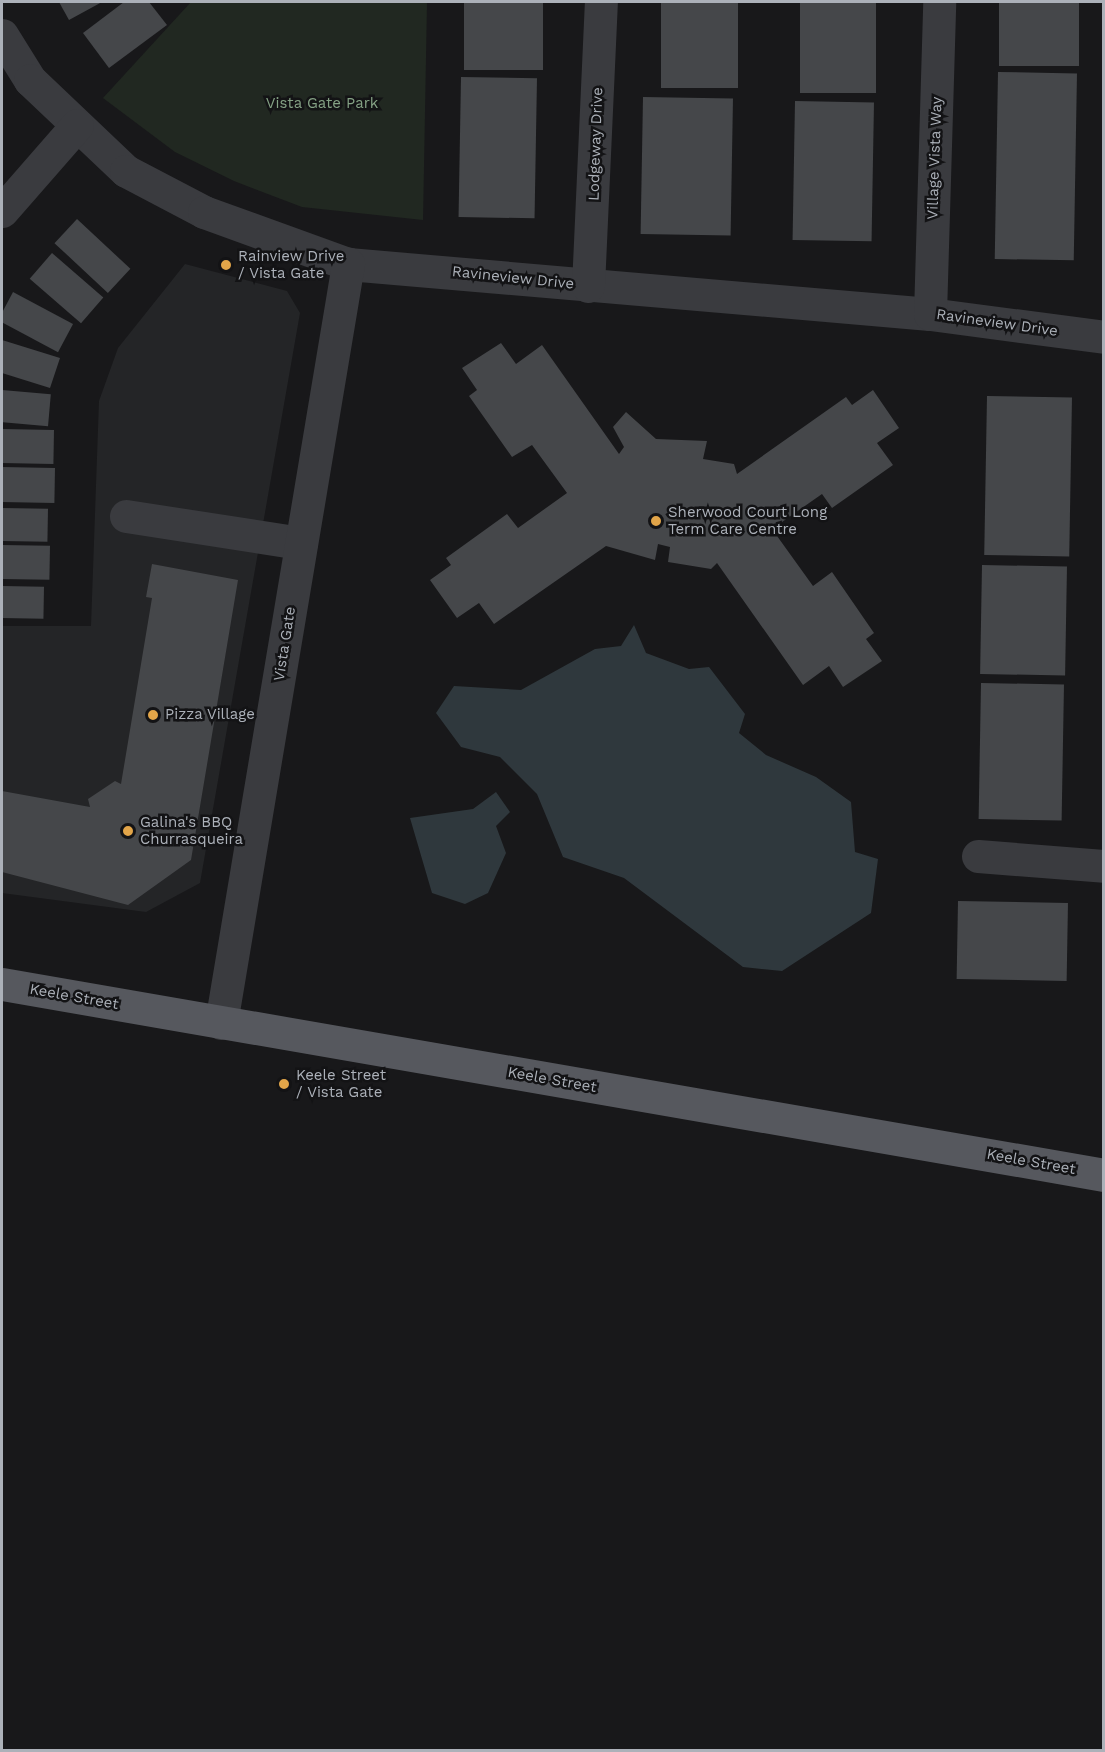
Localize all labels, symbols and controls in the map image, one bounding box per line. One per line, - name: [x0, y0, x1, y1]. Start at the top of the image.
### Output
- street label: Lodgeway Drive: [585, 87, 607, 201]
- park label: Vista Gate Park: [266, 95, 378, 113]
- street label: Village Vista Way: [924, 96, 946, 220]
- place label: Rainview Drive / Vista Gate: [238, 247, 345, 282]
- marker: Rainview Drive / Vista Gate: [219, 258, 233, 272]
- street label: Ravineview Drive: [451, 263, 575, 293]
- street label: Ravineview Drive: [935, 306, 1059, 340]
- place label: Sherwood Court Long Term Care Centre: [668, 503, 827, 538]
- marker: Sherwood Court Long Term Care Centre: [649, 514, 663, 528]
- street label: Vista Gate: [270, 605, 300, 683]
- place label: Pizza Village: [165, 706, 256, 724]
- marker: Pizza Village: [146, 708, 160, 722]
- place label: Galina's BBQ Churrasqueira: [140, 813, 243, 848]
- marker: Galina's BBQ Churrasqueira: [121, 824, 135, 838]
- street label: Keele Street: [28, 980, 120, 1014]
- street label: Keele Street: [506, 1063, 598, 1097]
- place label: Keele Street / Vista Gate: [296, 1066, 386, 1101]
- marker: Keele Street / Vista Gate: [277, 1077, 291, 1091]
- street label: Keele Street: [985, 1145, 1077, 1179]

